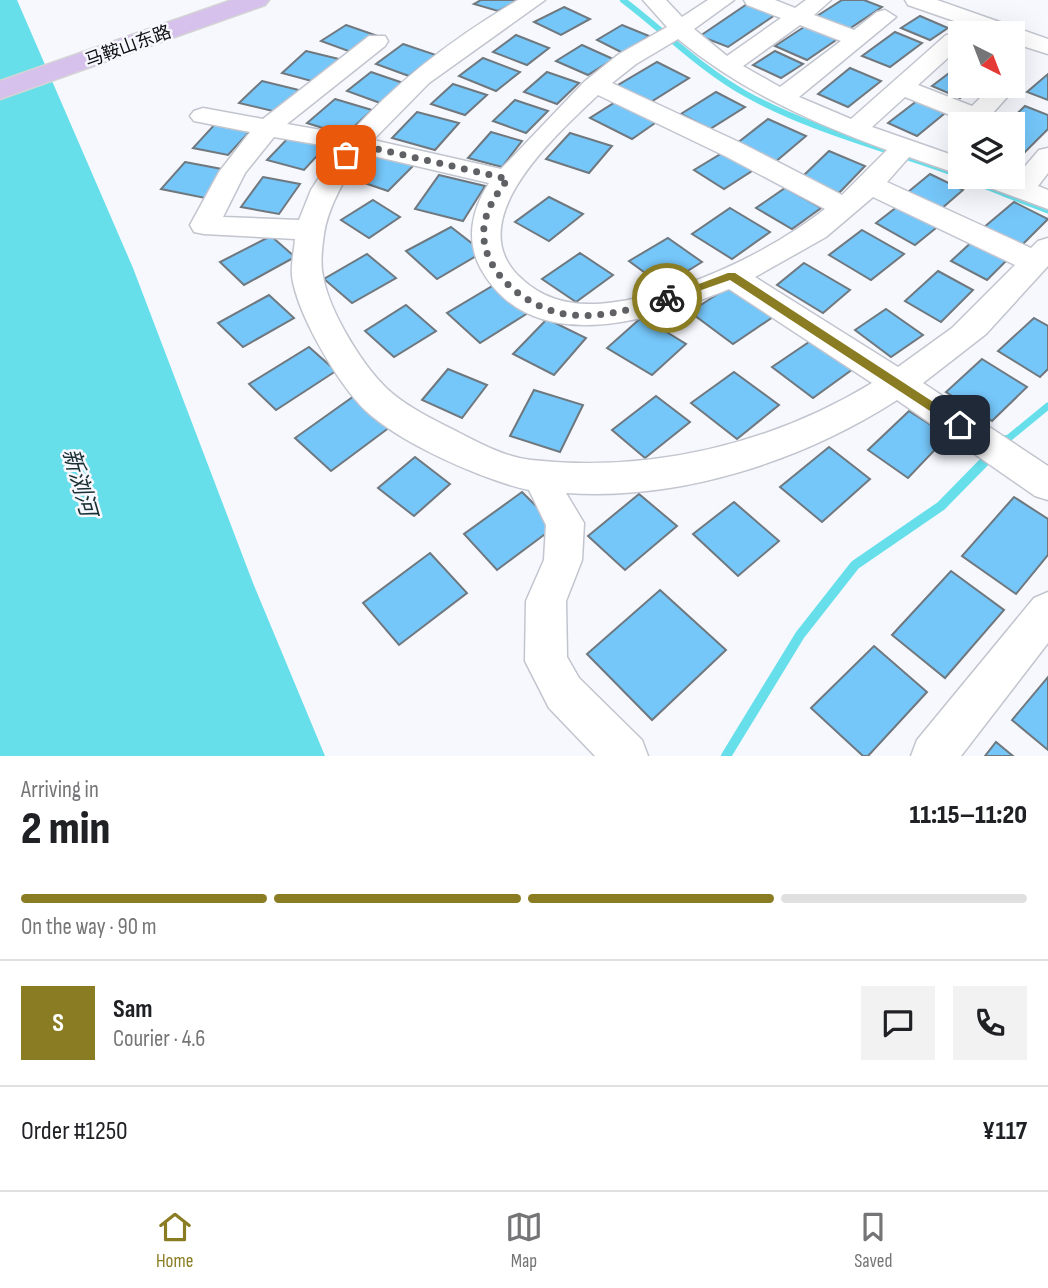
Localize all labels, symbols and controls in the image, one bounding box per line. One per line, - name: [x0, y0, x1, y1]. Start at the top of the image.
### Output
- street label: 马鞍山东路: [82, 21, 174, 72]
- north arrow: [948, 21, 1026, 98]
- map controls: [948, 21, 1025, 189]
- button: layers: [948, 112, 1025, 189]
- pin: [316, 125, 376, 185]
- icon: bag: [327, 136, 365, 174]
- courier: [632, 263, 702, 333]
- icon: bike: [648, 279, 686, 317]
- pin: [930, 395, 990, 455]
- icon: home: [941, 406, 979, 444]
- water label: 新浏河: [56, 445, 103, 523]
- text: Arriving in: [21, 776, 99, 804]
- text: 11:15–11:20: [910, 800, 1027, 831]
- text: 2 min: [21, 802, 110, 857]
- text: On the way · 90 m: [21, 913, 156, 941]
- button: chat: [861, 986, 935, 1060]
- button: phone: [953, 986, 1027, 1060]
- text: Sam: [113, 994, 153, 1025]
- text: S: [52, 1008, 64, 1039]
- text: Courier · 4.6: [113, 1025, 205, 1053]
- text: Order #1250: [21, 1116, 128, 1147]
- text: ¥117: [982, 1116, 1027, 1147]
- tab: Home: [156, 1208, 194, 1273]
- tab: Map: [505, 1208, 543, 1273]
- tab: Saved: [854, 1208, 892, 1273]

